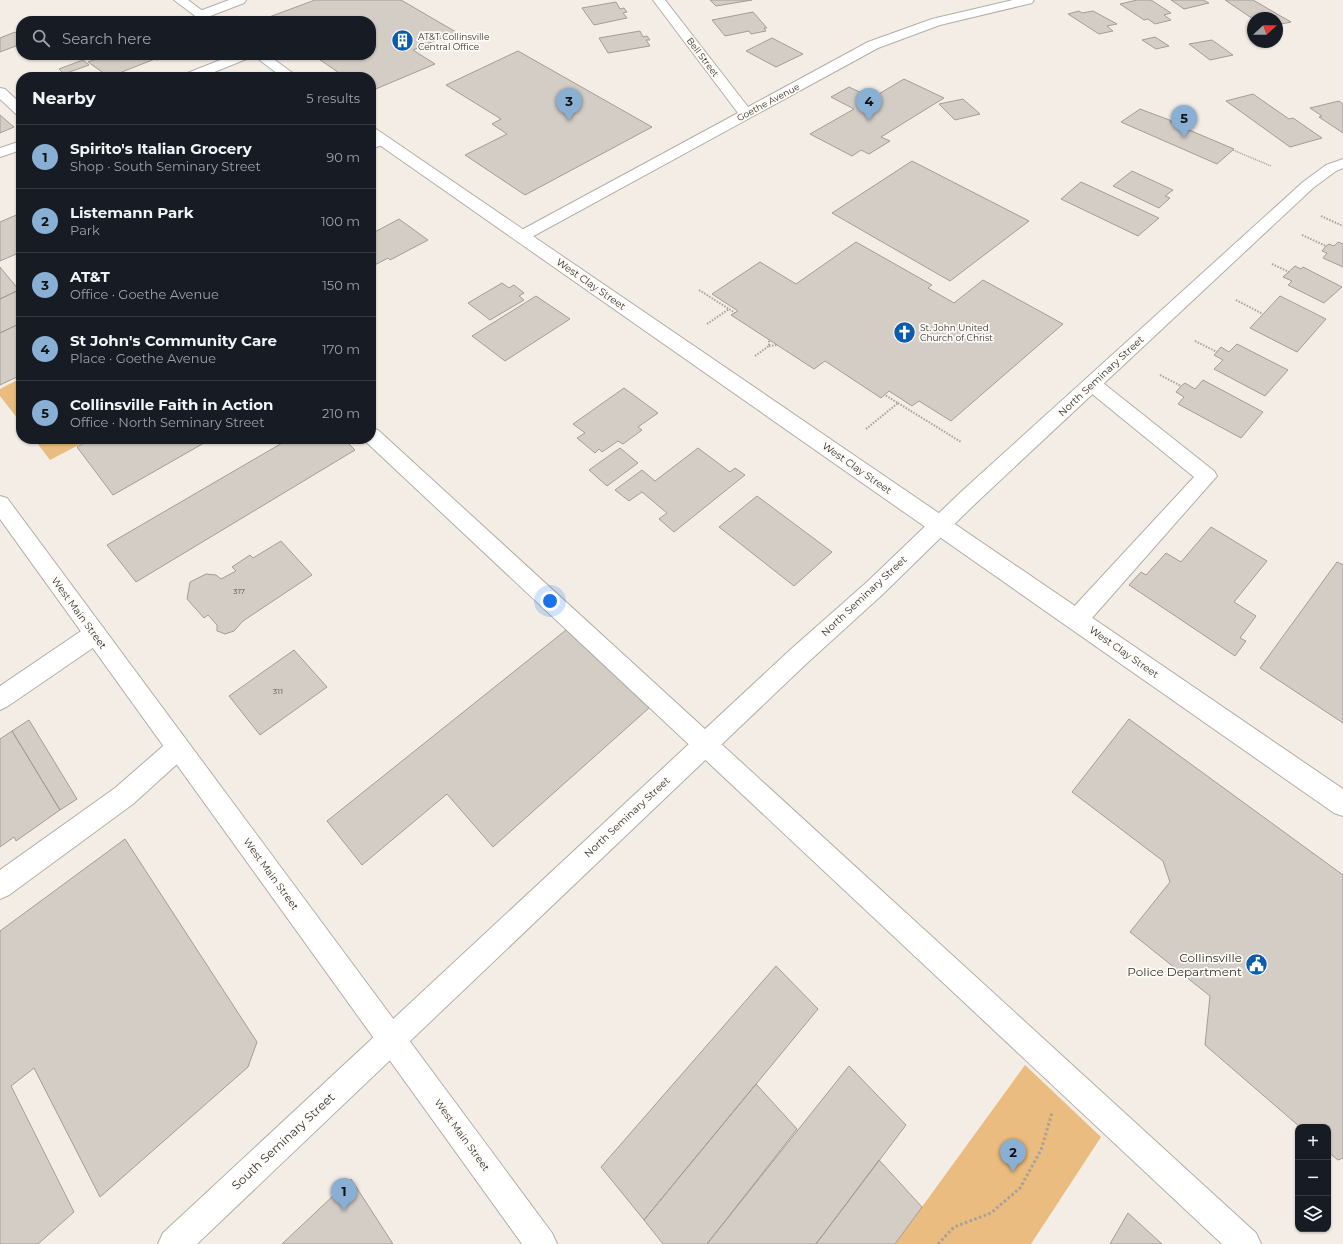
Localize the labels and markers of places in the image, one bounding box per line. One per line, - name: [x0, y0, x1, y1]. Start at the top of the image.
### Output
- building icon: AT&T Collinsville Central Office: [390, 28, 416, 54]
- place label: AT&T Collinsville Central Office: [418, 31, 490, 52]
- pin: 3: [556, 88, 582, 121]
- pin: 4: [856, 88, 882, 121]
- pin: 5: [1171, 105, 1197, 138]
- church icon: St. John United Church of Christ: [892, 319, 918, 345]
- place label: St. John United Church of Christ: [920, 322, 993, 343]
- place label: Collinsville Police Department: [1127, 950, 1242, 979]
- public building icon: Collinsville Police Department: [1244, 951, 1270, 977]
- pin: 2: [1000, 1139, 1026, 1172]
- pin: 1: [331, 1178, 357, 1211]

